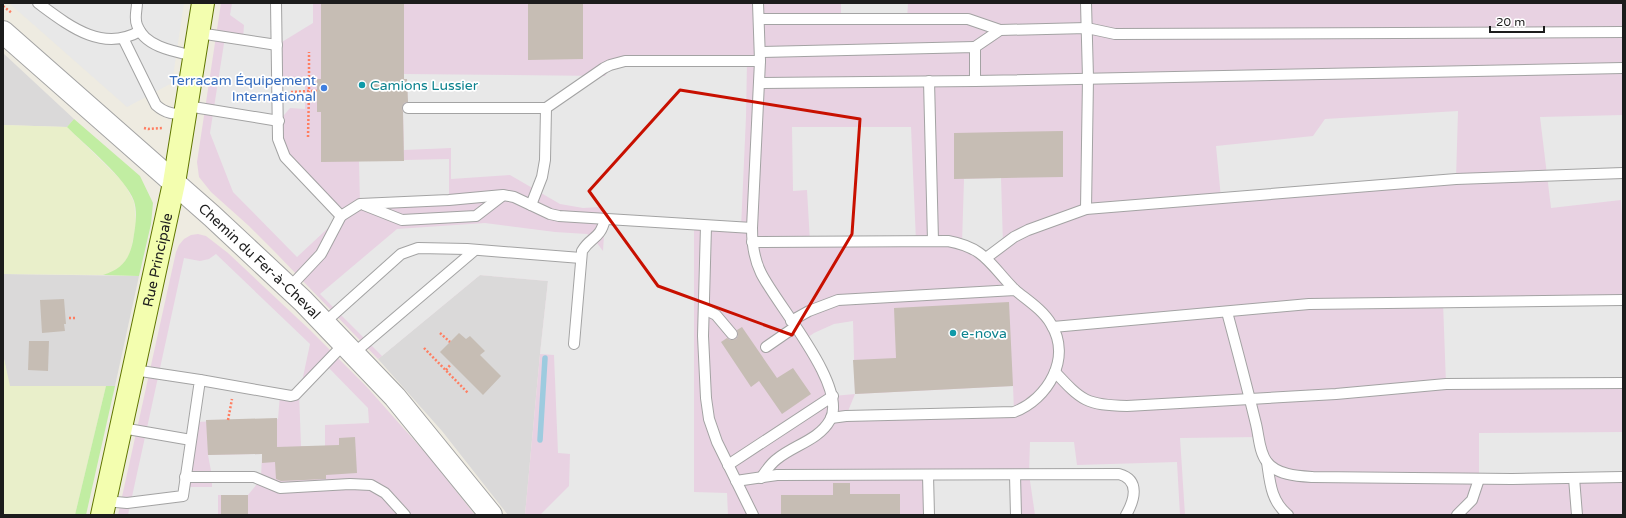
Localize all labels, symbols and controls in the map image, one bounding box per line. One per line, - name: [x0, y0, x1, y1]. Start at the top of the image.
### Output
- scale bar: [1490, 8, 1544, 34]
- text: 20 m: [1496, 15, 1525, 29]
- place label: Terracam Équipement International: [169, 72, 317, 105]
- place label: Camions Lussier: [370, 77, 479, 94]
- marker: Camions Lussier: [357, 80, 367, 90]
- marker: Terracam Équipement International: [319, 83, 329, 93]
- street label: Chemin du Fer-à-Cheval: [195, 200, 324, 323]
- street label: Rue Principale: [139, 211, 176, 309]
- place label: e-nova: [961, 325, 1007, 342]
- marker: e-nova: [948, 328, 958, 338]

